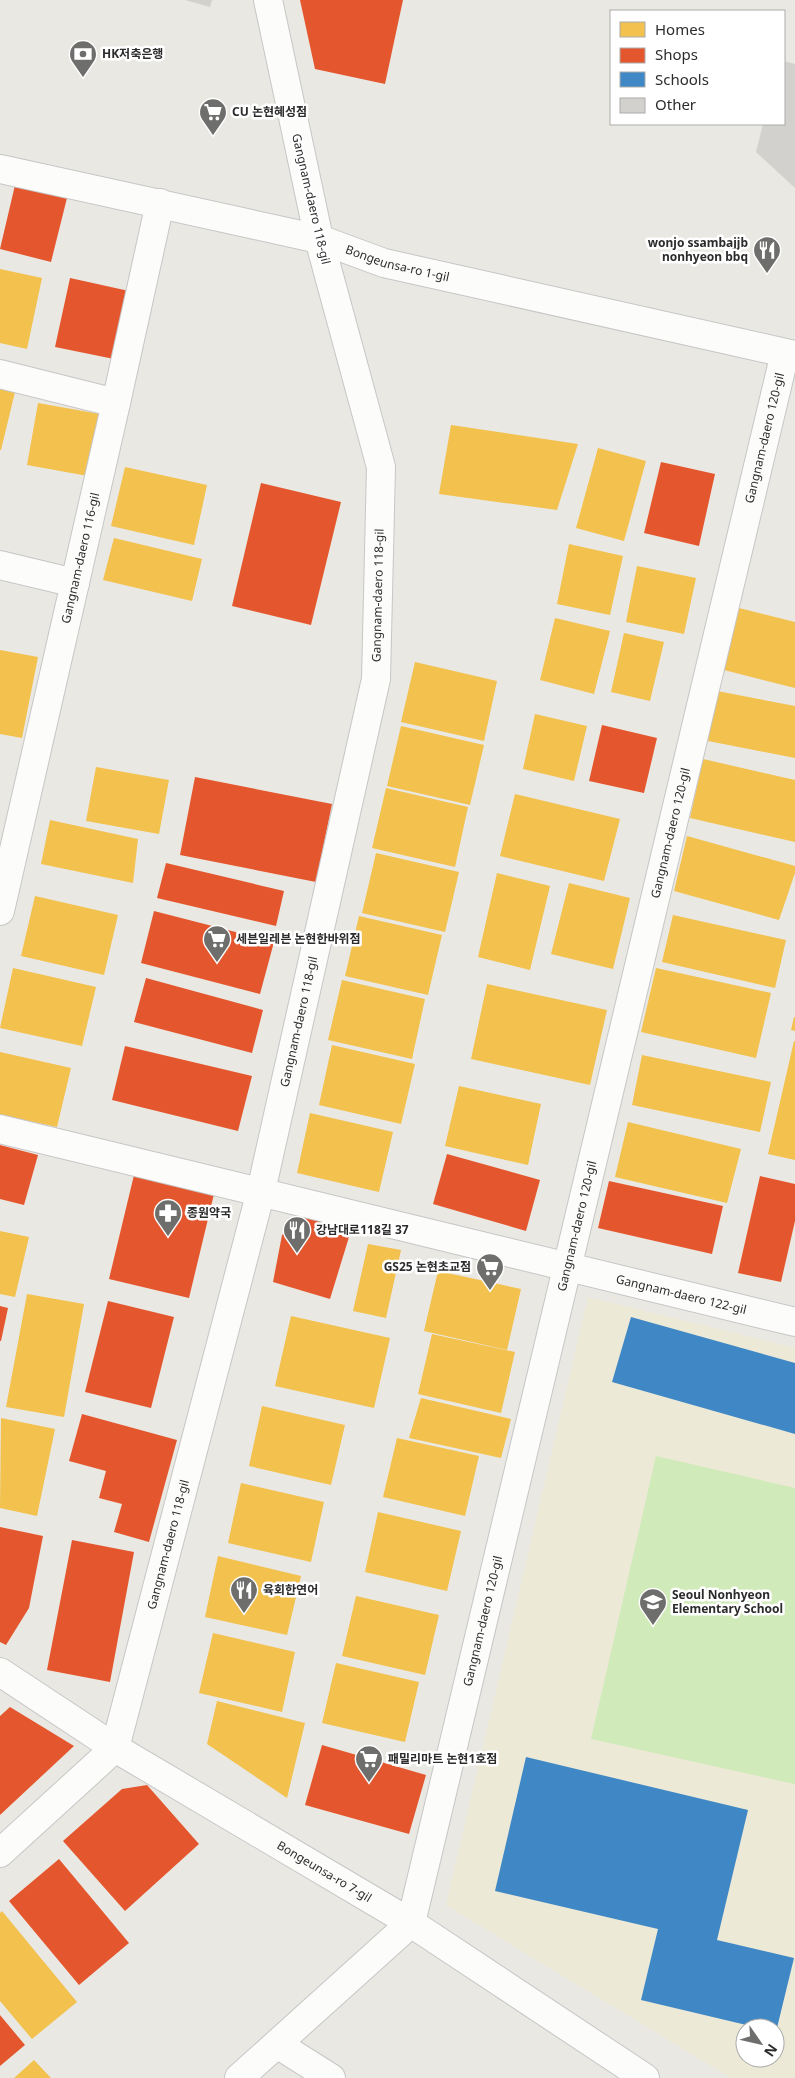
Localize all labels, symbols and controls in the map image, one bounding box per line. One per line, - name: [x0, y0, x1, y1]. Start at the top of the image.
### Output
- legend: [610, 10, 785, 125]
- text: Homes: [655, 19, 705, 39]
- bank icon: HK저축은행: [68, 39, 98, 78]
- text: Shops: [655, 44, 698, 64]
- place label: HK저축은행: [102, 45, 163, 62]
- text: Schools: [655, 69, 709, 89]
- text: Other: [655, 94, 696, 114]
- supermarket icon: CU 논현혜성점: [198, 97, 228, 136]
- place label: CU 논현혜성점: [232, 103, 307, 120]
- street label: Gangnam-daero 118-gil: [288, 132, 335, 266]
- place label: wonjo ssambajjb nonhyeon bbq: [648, 234, 748, 265]
- restaurant icon: wonjo ssambajjb nonhyeon bbq: [752, 235, 782, 274]
- street label: Bongeunsa-ro 1-gil: [343, 241, 451, 285]
- street label: Gangnam-daero 120-gil: [740, 371, 788, 505]
- street label: Gangnam-daero 116-gil: [57, 491, 103, 625]
- street label: Gangnam-daero 118-gil: [367, 528, 388, 662]
- street label: Gangnam-daero 120-gil: [646, 766, 694, 900]
- supermarket icon: 세븐일레븐 논현한바위점: [202, 924, 232, 963]
- place label: 세븐일레븐 논현한바위점: [236, 930, 361, 947]
- street label: Gangnam-daero 118-gil: [276, 955, 321, 1089]
- street label: Gangnam-daero 120-gil: [553, 1159, 600, 1293]
- pharmacy icon: 종원약국: [153, 1198, 183, 1237]
- place label: 종원약국: [187, 1204, 231, 1221]
- restaurant icon: 강남대로118길 37: [282, 1215, 312, 1254]
- place label: 강남대로118길 37: [316, 1221, 409, 1238]
- supermarket icon: GS25 논현초교점: [475, 1252, 505, 1291]
- place label: GS25 논현초교점: [384, 1258, 471, 1275]
- street label: Gangnam-daero 122-gil: [614, 1270, 748, 1318]
- street label: Gangnam-daero 118-gil: [143, 1478, 193, 1611]
- street label: Gangnam-daero 120-gil: [459, 1554, 506, 1688]
- restaurant icon: 육회한연어: [229, 1575, 259, 1614]
- place label: 육회한연어: [263, 1581, 318, 1598]
- place label: Seoul Nonhyeon Elementary School: [672, 1586, 783, 1617]
- school or university icon: Seoul Nonhyeon Elementary School: [638, 1587, 668, 1626]
- supermarket icon: 패밀리마트 논현1호점: [354, 1744, 384, 1783]
- place label: 패밀리마트 논현1호점: [388, 1750, 497, 1767]
- street label: Bongeunsa-ro 7-gil: [274, 1837, 375, 1906]
- north arrow: [735, 2018, 785, 2068]
- text: N: [760, 2041, 782, 2061]

